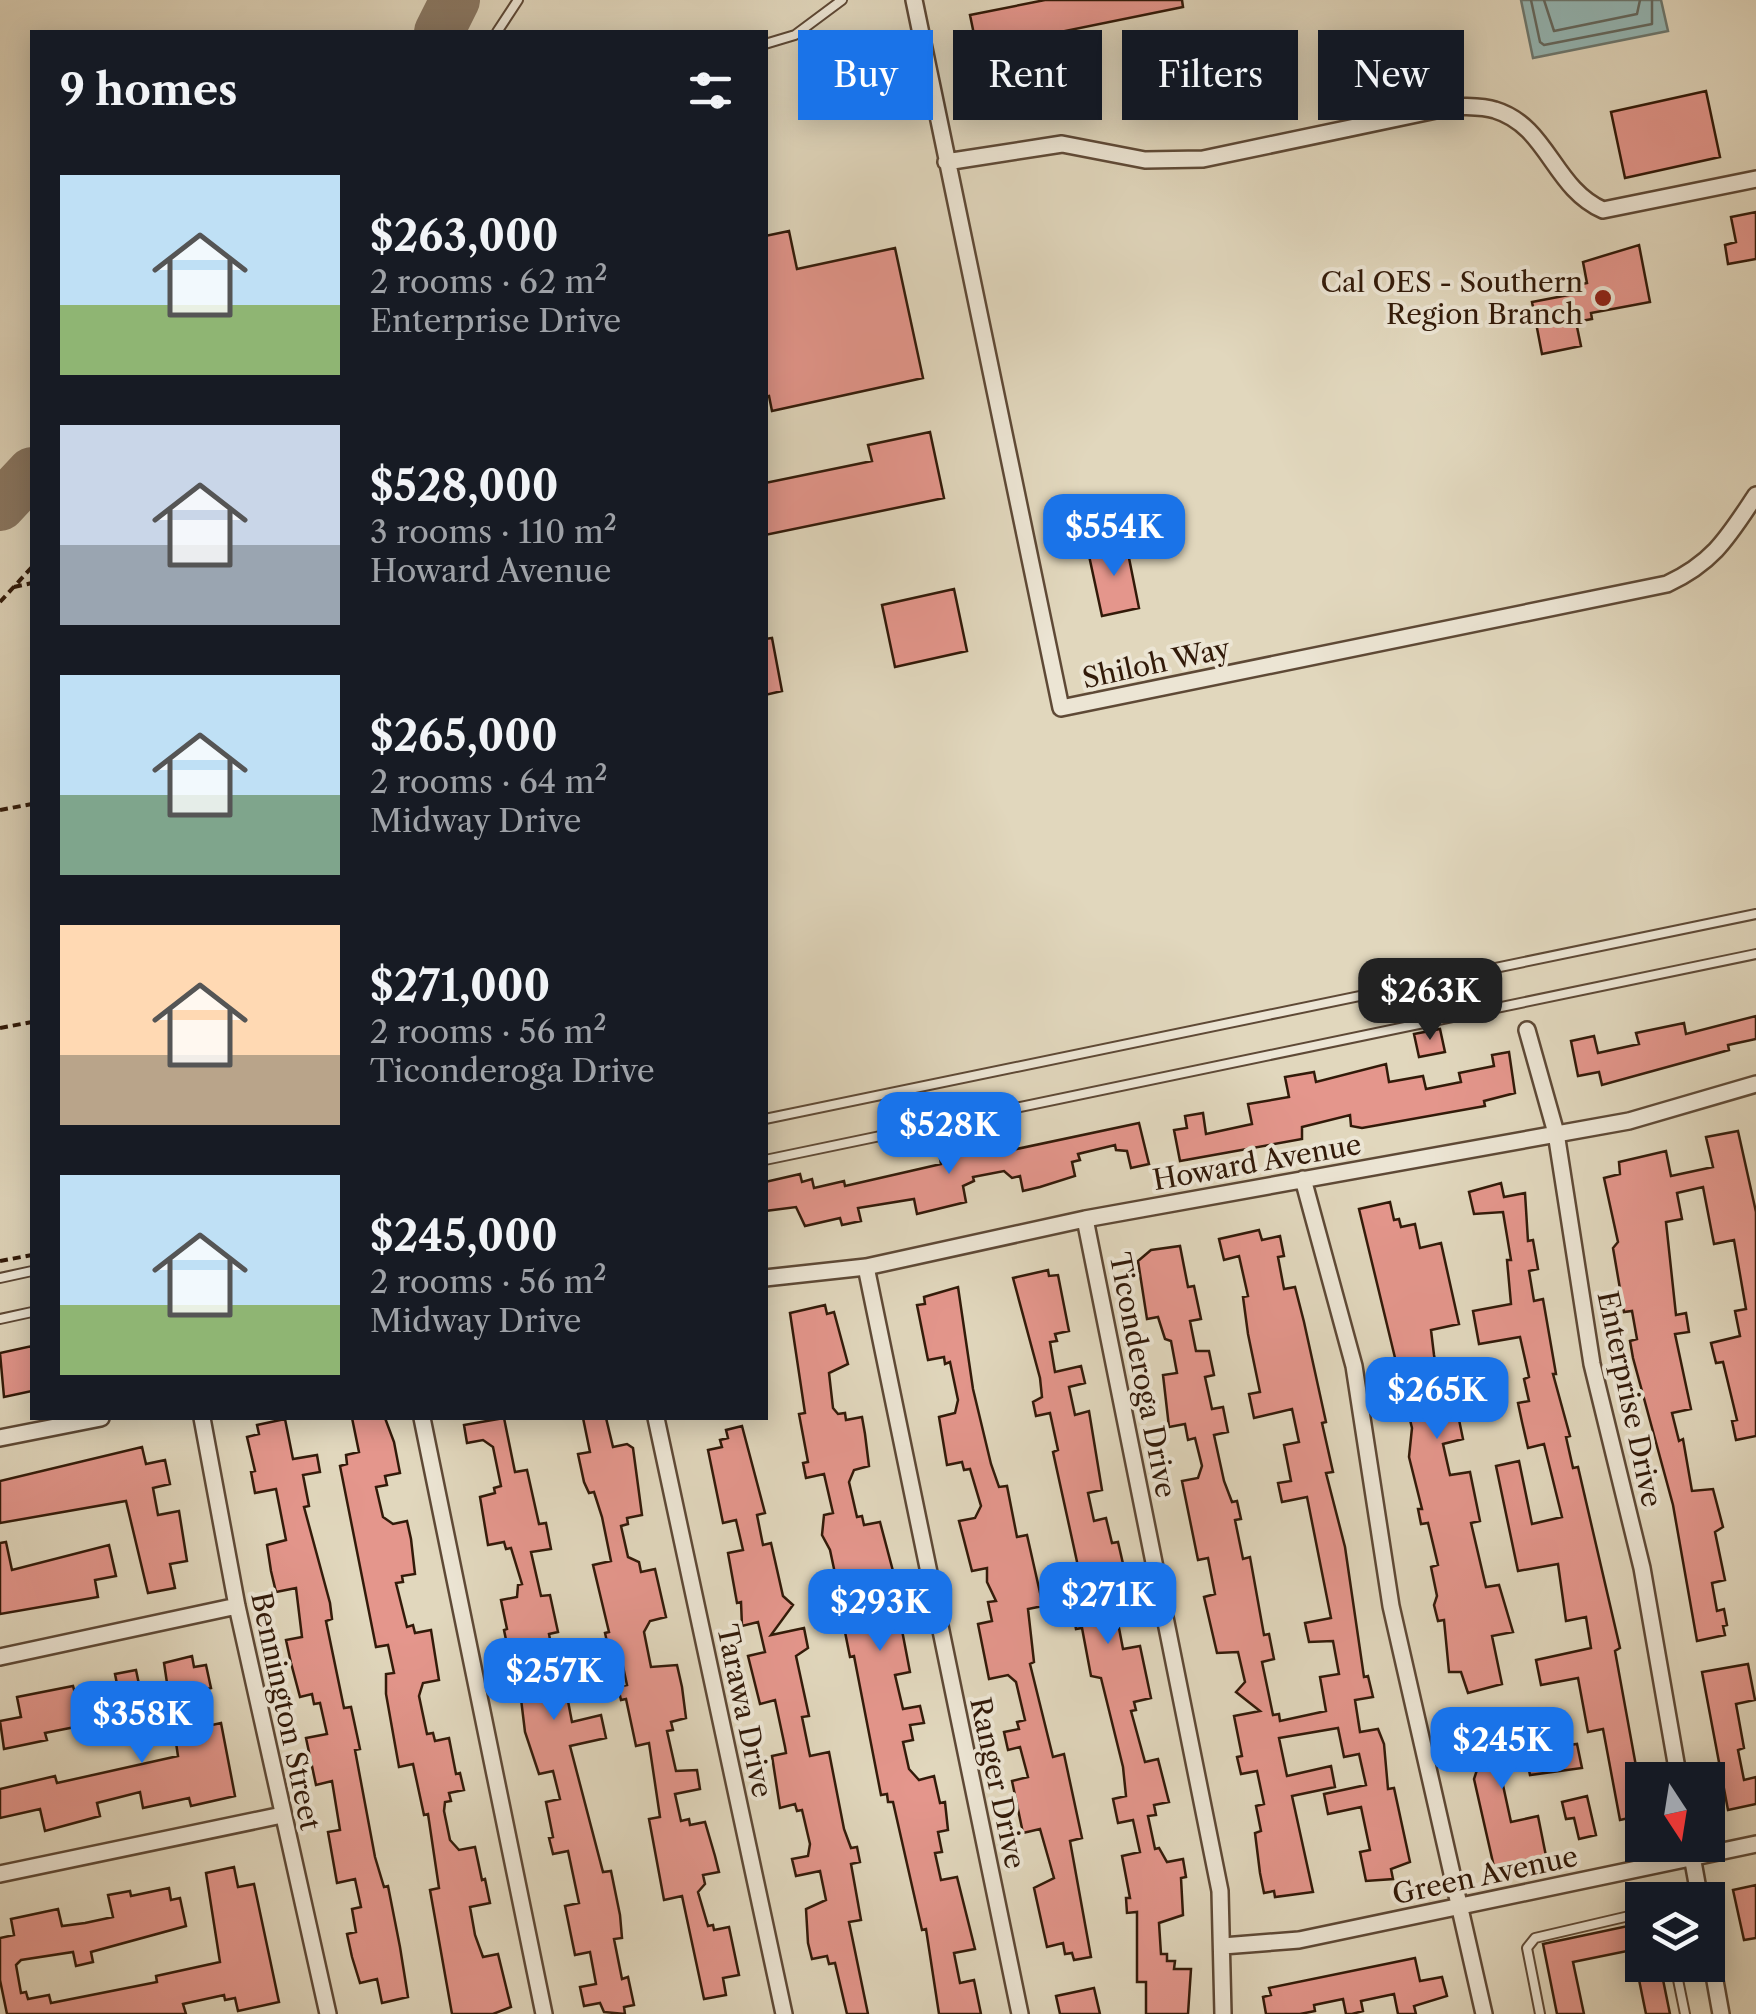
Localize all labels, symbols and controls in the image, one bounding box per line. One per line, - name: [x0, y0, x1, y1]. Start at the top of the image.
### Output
- chip: Buy: [798, 30, 933, 120]
- chip: Rent: [953, 30, 1102, 120]
- chip: Filters: [1122, 30, 1298, 120]
- chip: New: [1318, 30, 1464, 120]
- icon: filters: [683, 63, 738, 118]
- text: 9 homes: [60, 64, 238, 116]
- text: $263,000: [370, 210, 558, 262]
- icon: home: [140, 215, 260, 335]
- text: 2 rooms · 62 m²: [370, 262, 608, 301]
- place label: Cal OES - Southern Region Branch: [1320, 265, 1583, 331]
- marker: Cal OES - Southern Region Branch: [1592, 287, 1614, 309]
- text: Enterprise Drive: [370, 301, 621, 340]
- text: $528,000: [370, 460, 559, 512]
- icon: home: [140, 465, 260, 585]
- pin: $554K: [1044, 494, 1184, 579]
- text: $554K: [1065, 507, 1163, 546]
- text: 3 rooms · 110 m²: [370, 512, 617, 551]
- text: Howard Avenue: [370, 551, 611, 590]
- street label: Shiloh Way: [1079, 631, 1233, 695]
- text: $265,000: [370, 710, 558, 762]
- icon: home: [140, 715, 260, 835]
- text: 2 rooms · 64 m²: [370, 762, 608, 801]
- text: Midway Drive: [370, 801, 581, 840]
- pin: $263K: [1360, 958, 1500, 1043]
- text: $271,000: [370, 960, 550, 1012]
- icon: home: [140, 965, 260, 1085]
- text: $263K: [1380, 971, 1480, 1010]
- text: 2 rooms · 56 m²: [370, 1012, 607, 1051]
- text: Ticonderoga Drive: [370, 1051, 655, 1090]
- pin: $528K: [879, 1092, 1019, 1177]
- text: $528K: [899, 1105, 999, 1144]
- street label: Howard Avenue: [1150, 1127, 1364, 1197]
- text: $245,000: [370, 1210, 558, 1262]
- icon: home: [140, 1215, 260, 1335]
- street label: Ticonderoga Drive: [1103, 1249, 1183, 1501]
- text: 2 rooms · 56 m²: [370, 1262, 607, 1301]
- street label: Enterprise Drive: [1591, 1288, 1669, 1510]
- text: Midway Drive: [370, 1301, 581, 1340]
- pin: $265K: [1367, 1357, 1507, 1442]
- text: $265K: [1387, 1370, 1487, 1409]
- pin: $271K: [1038, 1562, 1178, 1647]
- pin: $293K: [810, 1569, 950, 1654]
- text: $271K: [1061, 1575, 1155, 1614]
- text: $293K: [830, 1582, 930, 1621]
- street label: Bennington Street: [244, 1589, 328, 1833]
- street label: Tarawa Drive: [710, 1621, 780, 1801]
- pin: $257K: [484, 1638, 624, 1723]
- text: $257K: [506, 1651, 602, 1690]
- pin: $358K: [72, 1681, 212, 1766]
- text: $358K: [93, 1694, 191, 1733]
- street label: Ranger Drive: [963, 1694, 1033, 1872]
- pin: $245K: [1432, 1707, 1572, 1792]
- text: $245K: [1453, 1720, 1551, 1759]
- north arrow: [1625, 1762, 1725, 1862]
- map controls: [1625, 1762, 1725, 1982]
- street label: Green Avenue: [1389, 1839, 1581, 1911]
- button: layers: [1625, 1882, 1725, 1982]

